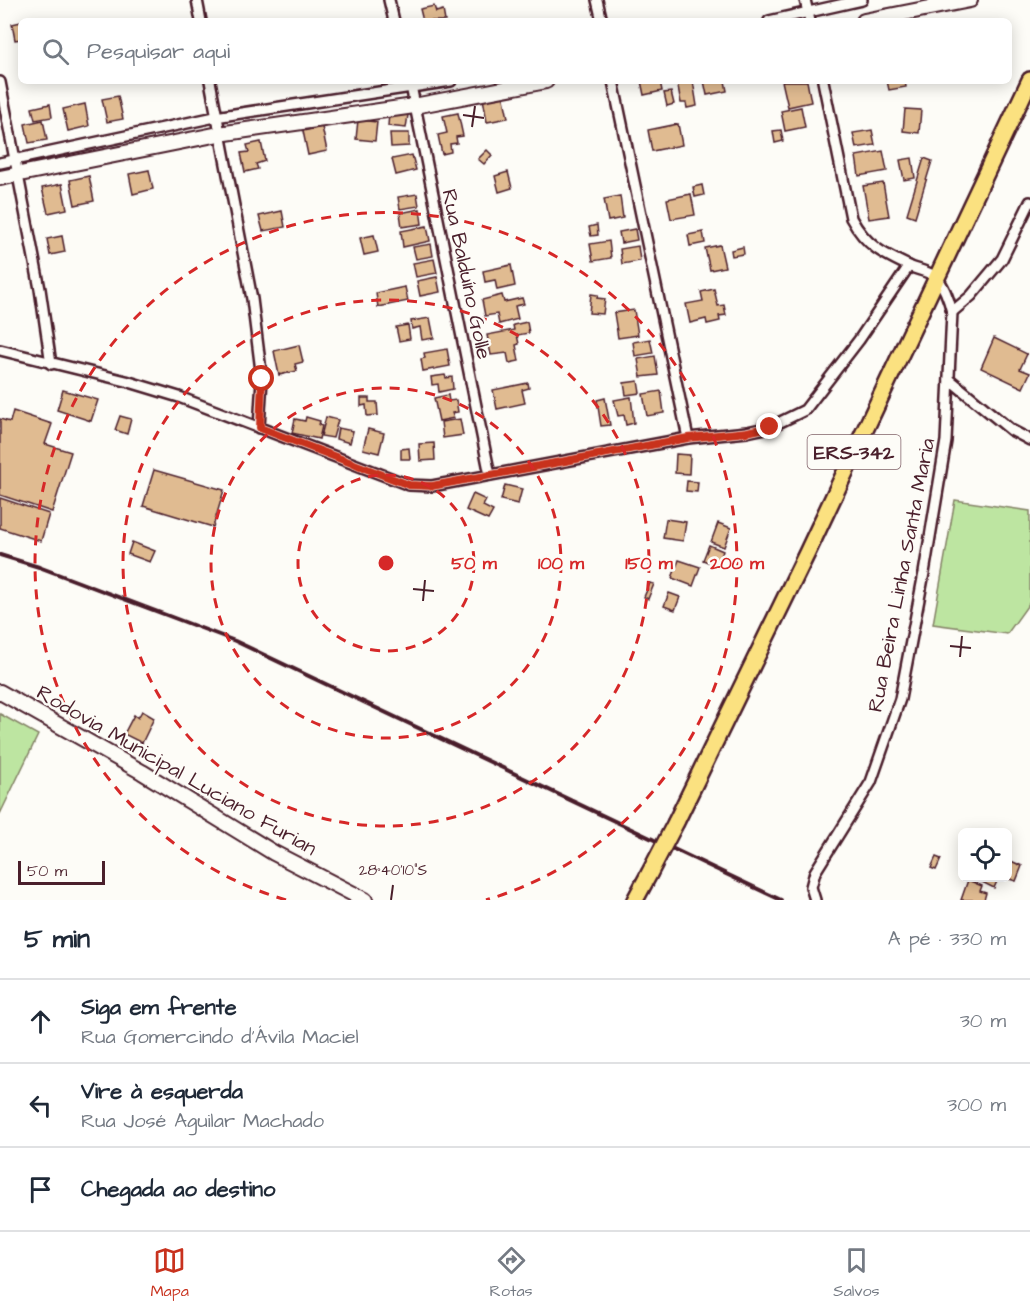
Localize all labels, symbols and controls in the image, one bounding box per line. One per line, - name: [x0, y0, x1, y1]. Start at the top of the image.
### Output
- search box: [18, 18, 1012, 84]
- icon: search: [39, 35, 72, 68]
- text: Pesquisar aqui: [87, 36, 230, 67]
- street label: Rua Balduíno Golle: [434, 186, 499, 362]
- route start: [248, 365, 274, 391]
- route end: [756, 413, 782, 439]
- road number: ERS-342: [808, 435, 900, 469]
- street label: Rua Beira Linha Santa Maria: [861, 435, 942, 714]
- text: 50 m: [451, 551, 498, 576]
- text: 100 m: [538, 551, 585, 576]
- text: 150 m: [625, 551, 674, 576]
- text: 200 m: [709, 551, 765, 576]
- centre of rings: [376, 553, 396, 573]
- street label: Rodovia Municipal Luciano Furian: [31, 678, 322, 864]
- map controls: [958, 828, 1012, 882]
- button: locate: [958, 828, 1012, 882]
- scale bar: [18, 858, 105, 886]
- text: 50 m: [27, 860, 67, 882]
- text: 28°40'10"S: [359, 860, 427, 881]
- text: 5 min: [24, 921, 90, 957]
- text: A pé · 330 m: [888, 925, 1006, 953]
- text: Siga em frente: [81, 992, 237, 1023]
- icon: ahead: [24, 1005, 57, 1038]
- text: 30 m: [960, 1007, 1006, 1035]
- text: Rua Gomercindo d'Ávila Maciel: [81, 1023, 359, 1051]
- text: Vire à esquerda: [81, 1076, 243, 1107]
- icon: left: [24, 1089, 57, 1122]
- text: 300 m: [947, 1091, 1006, 1119]
- text: Rua José Aguilar Machado: [81, 1107, 324, 1135]
- icon: arrive: [24, 1173, 57, 1206]
- text: Chegada ao destino: [81, 1174, 275, 1205]
- tab: Mapa: [150, 1244, 189, 1302]
- tab: Rotas: [490, 1244, 533, 1302]
- tab: Salvos: [833, 1244, 880, 1302]

